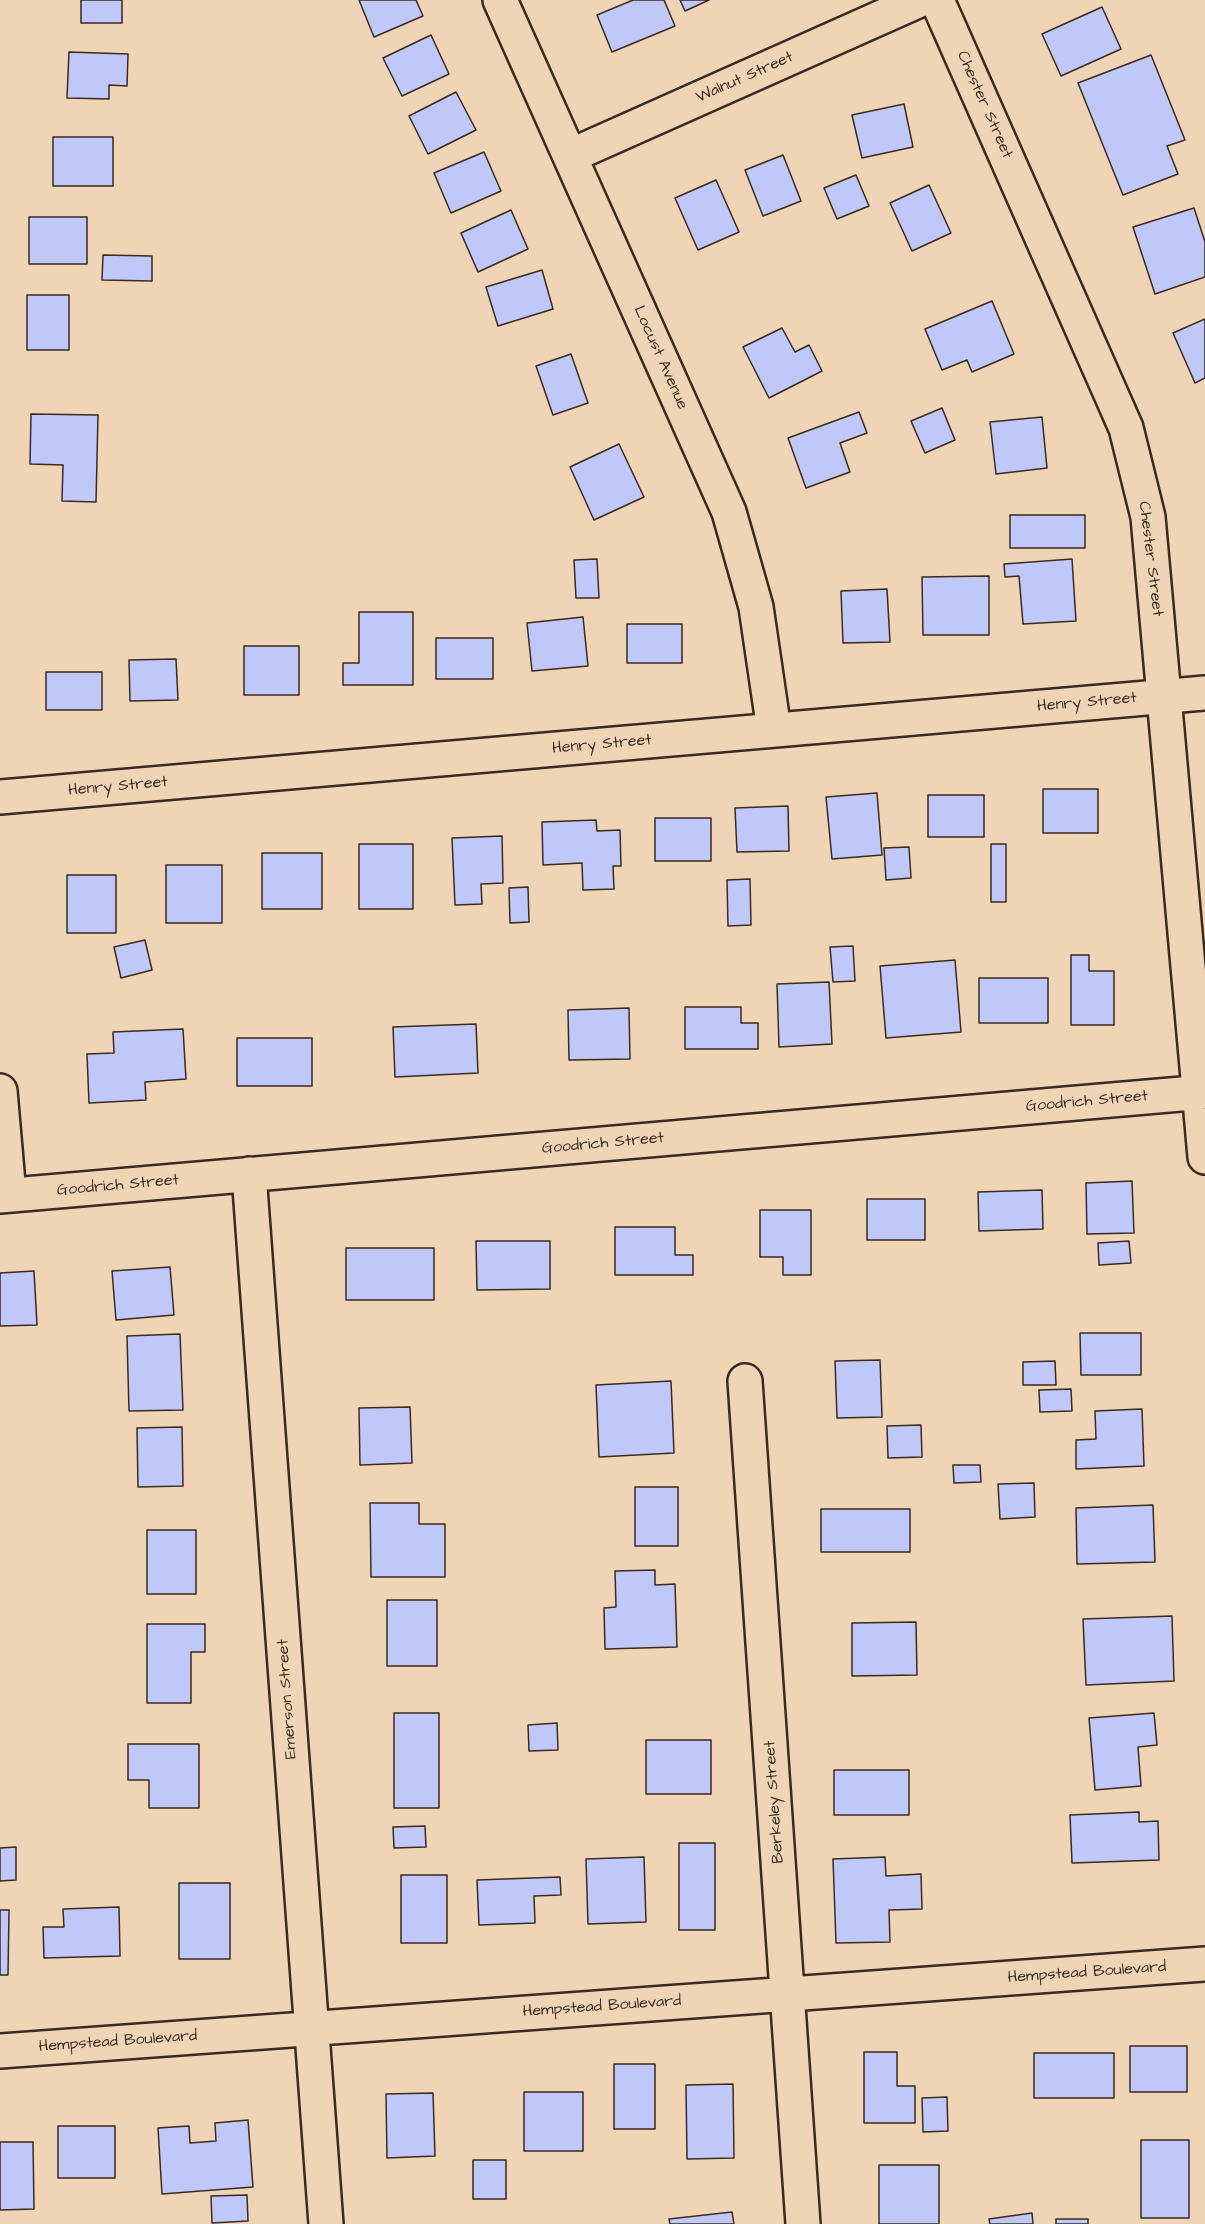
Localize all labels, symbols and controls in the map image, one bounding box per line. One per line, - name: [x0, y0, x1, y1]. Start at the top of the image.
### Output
- street label: Walnut Street: [694, 48, 796, 108]
- street label: Chester Street: [952, 48, 1016, 162]
- street label: Locust Avenue: [629, 303, 691, 413]
- street label: Chester Street: [1133, 500, 1167, 618]
- street label: Henry Street: [1036, 689, 1138, 717]
- street label: Henry Street: [551, 731, 653, 759]
- street label: Henry Street: [67, 773, 169, 801]
- street label: Goodrich Street: [1025, 1087, 1149, 1117]
- street label: Goodrich Street: [541, 1129, 665, 1159]
- street label: Goodrich Street: [56, 1171, 180, 1201]
- street label: Emerson Street: [274, 1638, 302, 1760]
- street label: Berkeley Street: [761, 1740, 789, 1864]
- street label: Hempstead Boulevard: [1007, 1958, 1167, 1988]
- street label: Hempstead Boulevard: [522, 1992, 682, 2022]
- street label: Hempstead Boulevard: [38, 2027, 198, 2057]

